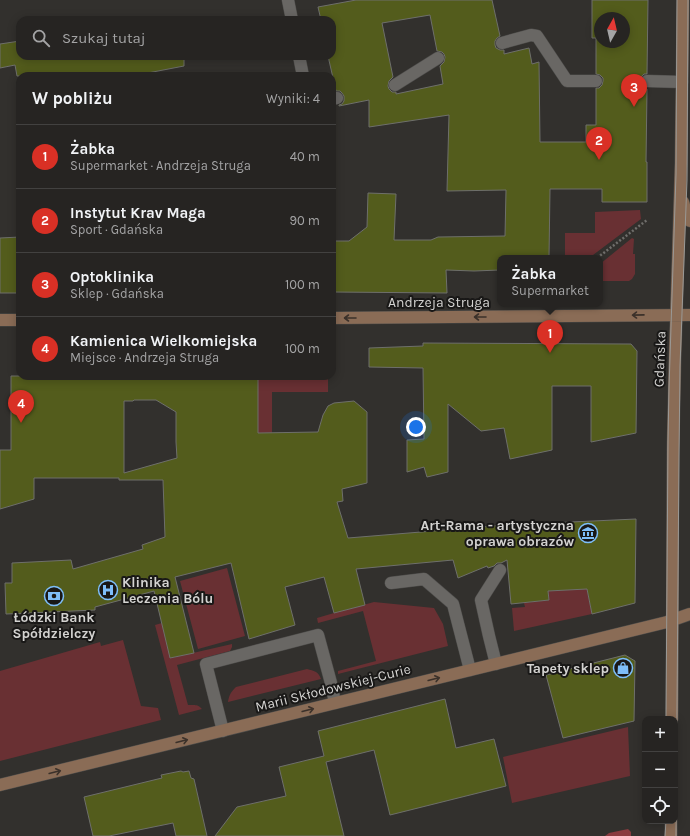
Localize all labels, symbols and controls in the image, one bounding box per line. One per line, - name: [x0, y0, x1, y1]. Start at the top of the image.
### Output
- north arrow: [594, 12, 630, 48]
- search box: [16, 16, 336, 60]
- icon: search: [30, 27, 52, 49]
- text: Szukaj tutaj: [62, 29, 146, 47]
- pin: 3: [621, 74, 647, 107]
- text: W pobliżu: [32, 88, 113, 108]
- text: Wyniki: 4: [266, 91, 320, 106]
- pin: 2: [586, 127, 612, 160]
- text: Żabka: [70, 140, 115, 158]
- text: 1: [43, 149, 47, 164]
- text: 40 m: [290, 149, 320, 164]
- text: Supermarket · Andrzeja Struga: [70, 158, 251, 173]
- text: Instytut Krav Maga: [70, 204, 206, 222]
- text: 2: [41, 213, 49, 228]
- text: 90 m: [289, 213, 320, 228]
- text: Sport · Gdańska: [70, 222, 163, 237]
- popup: [497, 255, 603, 307]
- text: Żabka: [511, 265, 556, 283]
- text: Optoklinika: [70, 268, 154, 286]
- text: 3: [41, 277, 49, 292]
- text: 100 m: [285, 277, 320, 292]
- text: Supermarket: [511, 283, 589, 298]
- text: Sklep · Gdańska: [70, 286, 164, 301]
- street label: Andrzeja Struga: [388, 294, 490, 311]
- one-way arrow: [632, 312, 645, 319]
- one-way arrow: [474, 313, 487, 321]
- one-way arrow: [344, 314, 357, 322]
- pin: 1: [537, 320, 563, 353]
- street label: Gdańska: [651, 331, 669, 387]
- text: Kamienica Wielkomiejska: [70, 332, 257, 350]
- text: 4: [41, 341, 49, 356]
- text: 100 m: [285, 341, 320, 356]
- text: Miejsce · Andrzeja Struga: [70, 350, 219, 365]
- pin: 4: [8, 390, 34, 423]
- your location: [406, 417, 426, 437]
- place label: Art-Rama - artystyczna oprawa obrazów: [421, 517, 574, 550]
- museum icon: Art-Rama - artystyczna oprawa obrazów: [577, 522, 599, 544]
- place label: Klinika Leczenia Bólu: [122, 574, 213, 607]
- hospital icon: Klinika Leczenia Bólu: [97, 579, 119, 601]
- bank icon: Łódzki Bank Spółdzielczy: [43, 585, 65, 607]
- place label: Łódzki Bank Spółdzielczy: [13, 609, 95, 642]
- shop icon: Tapety sklep: [612, 657, 634, 679]
- street label: Marii Skłodowskiej-Curie: [253, 660, 413, 716]
- place label: Tapety sklep: [527, 660, 609, 677]
- one-way arrow: [427, 675, 440, 682]
- one-way arrow: [301, 706, 314, 713]
- map controls: [642, 716, 678, 824]
- button: +: [642, 716, 678, 752]
- one-way arrow: [175, 736, 188, 744]
- button: −: [642, 752, 678, 788]
- one-way arrow: [49, 767, 62, 775]
- button: locate: [642, 788, 678, 824]

